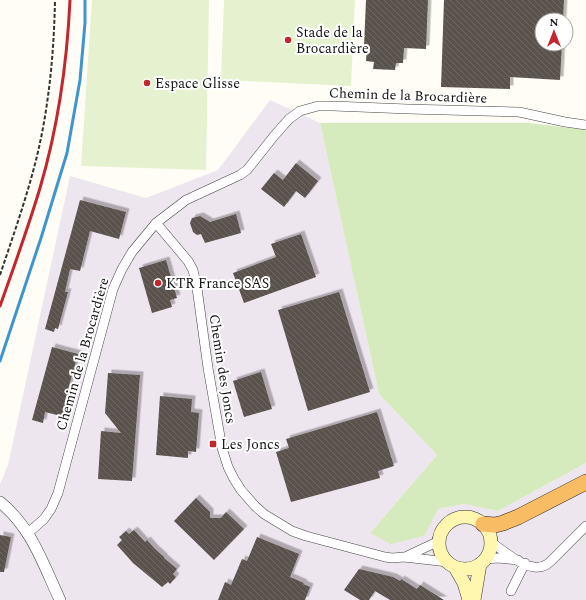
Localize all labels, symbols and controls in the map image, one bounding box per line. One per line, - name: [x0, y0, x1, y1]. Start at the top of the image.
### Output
- north arrow: [534, 12, 574, 52]
- text: N: [550, 14, 559, 31]
- place label: Stade de la Brocardière: [296, 22, 369, 59]
- marker: Stade de la Brocardière: [283, 35, 293, 45]
- place label: Espace Glisse: [155, 73, 240, 94]
- marker: Espace Glisse: [142, 78, 152, 88]
- street label: Chemin de la Brocardière: [328, 82, 488, 109]
- place label: KTR France SAS: [166, 273, 269, 294]
- street label: Chemin de la Brocardière: [51, 275, 114, 433]
- marker: KTR France SAS: [153, 278, 163, 288]
- street label: Chemin des Joncs: [203, 313, 242, 425]
- place label: Les Joncs: [221, 434, 280, 455]
- marker: Les Joncs: [208, 439, 218, 449]

